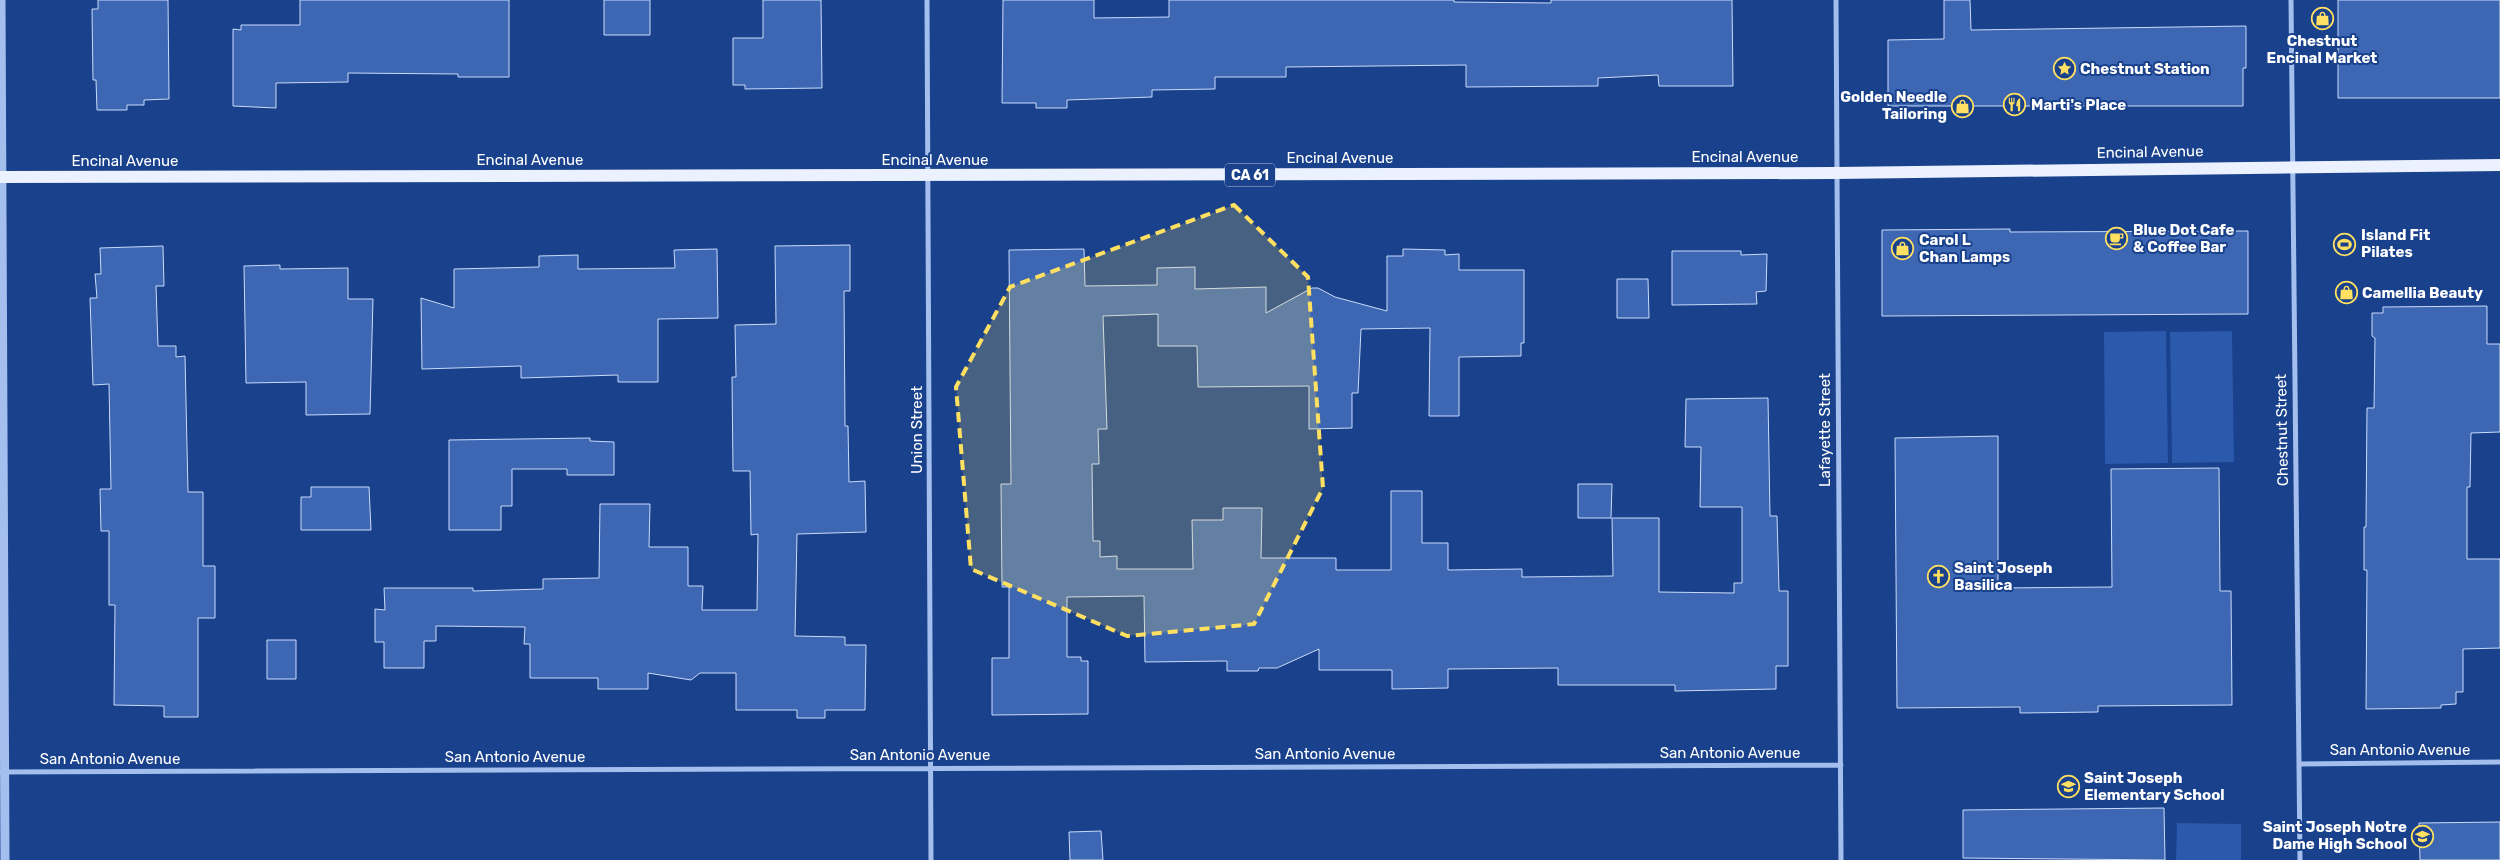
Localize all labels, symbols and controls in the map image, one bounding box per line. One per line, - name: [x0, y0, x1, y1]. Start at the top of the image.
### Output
- shop icon: Chestnut Encinal Market: [2310, 6, 2334, 30]
- place label: Chestnut Encinal Market: [2267, 32, 2377, 67]
- place icon: Chestnut Station: [2052, 57, 2076, 81]
- place label: Chestnut Station: [2080, 60, 2210, 78]
- place label: Golden Needle Tailoring: [1840, 88, 1947, 123]
- restaurant icon: Marti's Place: [2003, 93, 2027, 117]
- shop icon: Golden Needle Tailoring: [1951, 94, 1975, 118]
- place label: Marti's Place: [2031, 96, 2126, 114]
- street label: Encinal Avenue: [2096, 142, 2204, 162]
- street label: Encinal Avenue: [1692, 148, 1798, 166]
- street label: Encinal Avenue: [1287, 149, 1393, 167]
- street label: Encinal Avenue: [477, 151, 583, 169]
- street label: Encinal Avenue: [882, 151, 988, 169]
- street label: Encinal Avenue: [72, 152, 178, 170]
- road number: CA 61: [1225, 164, 1275, 186]
- place label: Blue Dot Cafe & Coffee Bar: [2133, 221, 2235, 256]
- place label: Island Fit Pilates: [2361, 226, 2430, 261]
- cafe icon: Blue Dot Cafe & Coffee Bar: [2105, 227, 2129, 251]
- place label: Carol L Chan Lamps: [1919, 231, 2010, 266]
- sports icon: Island Fit Pilates: [2333, 232, 2357, 256]
- shop icon: Carol L Chan Lamps: [1891, 237, 1915, 261]
- shop icon: Camellia Beauty: [2334, 281, 2358, 305]
- place label: Camellia Beauty: [2362, 284, 2483, 302]
- street label: Lafayette Street: [1816, 373, 1834, 487]
- street label: Chestnut Street: [2272, 374, 2292, 486]
- street label: Union Street: [908, 386, 926, 474]
- place label: Saint Joseph Basilica: [1954, 559, 2053, 594]
- church icon: Saint Joseph Basilica: [1926, 565, 1950, 589]
- street label: San Antonio Avenue: [2330, 741, 2470, 759]
- street label: San Antonio Avenue: [1660, 744, 1800, 762]
- street label: San Antonio Avenue: [1255, 745, 1395, 763]
- street label: San Antonio Avenue: [850, 746, 990, 764]
- street label: San Antonio Avenue: [445, 748, 585, 766]
- street label: San Antonio Avenue: [40, 750, 180, 768]
- place label: Saint Joseph Elementary School: [2084, 769, 2225, 804]
- school or university icon: Saint Joseph Elementary School: [2056, 775, 2080, 799]
- place label: Saint Joseph Notre Dame High School: [2263, 818, 2407, 853]
- school or university icon: Saint Joseph Notre Dame High School: [2411, 824, 2435, 848]

